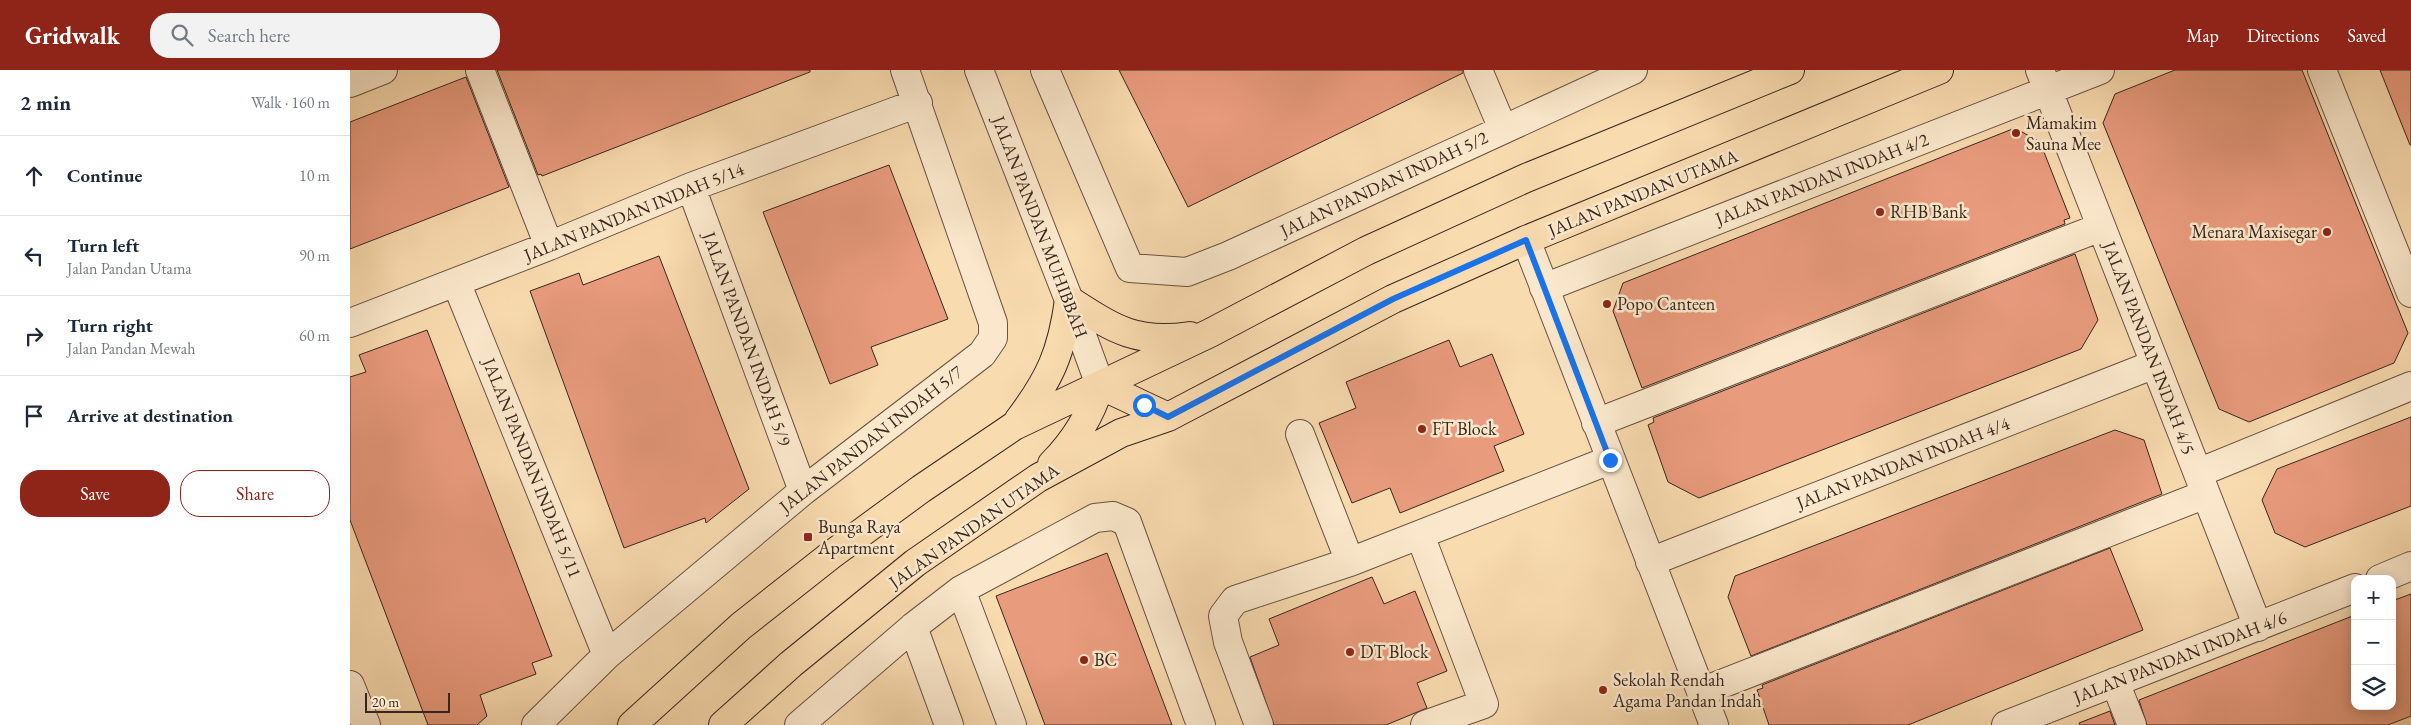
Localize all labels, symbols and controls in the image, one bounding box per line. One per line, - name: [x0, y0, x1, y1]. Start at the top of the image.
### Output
- search box: [150, 13, 500, 58]
- text: Gridwalk: [25, 20, 120, 51]
- icon: search: [168, 21, 196, 49]
- text: Search here: [208, 23, 290, 48]
- text: Map: [2187, 24, 2219, 47]
- text: Directions: [2247, 24, 2319, 47]
- text: Saved: [2347, 24, 2386, 47]
- text: 2 min: [20, 89, 71, 116]
- text: Walk · 160 m: [251, 92, 330, 113]
- street label: JALAN PANDAN MUHIBBAH: [987, 111, 1094, 341]
- place label: Mamakim Sauna Mee: [2026, 111, 2101, 155]
- street label: JALAN PANDAN INDAH 5/2: [1275, 125, 1492, 243]
- street label: JALAN PANDAN INDAH 4/2: [1710, 127, 1932, 231]
- marker: Mamakim Sauna Mee: [2010, 127, 2022, 139]
- street label: JALAN PANDAN UTAMA: [1543, 144, 1742, 242]
- street label: JALAN PANDAN INDAH 5/14: [519, 157, 747, 267]
- icon: ahead: [20, 162, 48, 190]
- text: Continue: [67, 163, 142, 188]
- text: 10 m: [299, 165, 330, 186]
- place label: RHB Bank: [1890, 200, 1968, 223]
- marker: RHB Bank: [1874, 206, 1886, 218]
- place label: Menara Maxisegar: [2192, 220, 2317, 243]
- marker: Menara Maxisegar: [2321, 226, 2333, 238]
- street label: JALAN PANDAN INDAH 5/9: [697, 227, 797, 449]
- text: Turn left: [67, 233, 139, 258]
- street label: JALAN PANDAN INDAH 4/5: [2097, 236, 2201, 458]
- icon: left: [20, 242, 48, 270]
- text: 90 m: [299, 245, 330, 266]
- text: Jalan Pandan Utama: [67, 258, 192, 279]
- place label: Popo Canteen: [1617, 292, 1716, 315]
- marker: Popo Canteen: [1601, 298, 1613, 310]
- text: Turn right: [67, 313, 153, 338]
- icon: right: [20, 322, 48, 350]
- text: 60 m: [299, 325, 330, 346]
- text: Jalan Pandan Mewah: [67, 338, 195, 359]
- street label: JALAN PANDAN INDAH 5/11: [477, 353, 587, 581]
- street label: JALAN PANDAN INDAH 5/7: [773, 360, 967, 519]
- route start: [1133, 394, 1156, 417]
- icon: arrive: [20, 402, 48, 430]
- text: Arrive at destination: [67, 403, 233, 428]
- street label: JALAN PANDAN INDAH 4/4: [1791, 411, 2013, 515]
- place label: FT Block: [1432, 417, 1497, 440]
- marker: FT Block: [1416, 423, 1428, 435]
- route end: [1599, 449, 1622, 472]
- street label: JALAN PANDAN UTAMA: [882, 458, 1064, 594]
- button: Save: [20, 470, 170, 517]
- button: Share: [180, 470, 330, 517]
- place label: Bunga Raya Apartment: [817, 515, 902, 559]
- marker: Bunga Raya Apartment: [802, 531, 814, 543]
- map controls: [2351, 575, 2396, 710]
- button: +: [2351, 575, 2396, 620]
- street label: JALAN PANDAN INDAH 4/6: [2068, 605, 2290, 709]
- button: −: [2351, 620, 2396, 665]
- place label: DT Block: [1360, 640, 1429, 663]
- marker: DT Block: [1344, 646, 1356, 658]
- place label: BC: [1094, 648, 1117, 671]
- marker: BC: [1078, 654, 1090, 666]
- button: layers: [2351, 665, 2396, 710]
- place label: Sekolah Rendah Agama Pandan Indah: [1612, 668, 1762, 712]
- marker: Sekolah Rendah Agama Pandan Indah: [1597, 684, 1609, 696]
- scale bar: [365, 690, 450, 713]
- text: 20 m: [372, 693, 399, 711]

